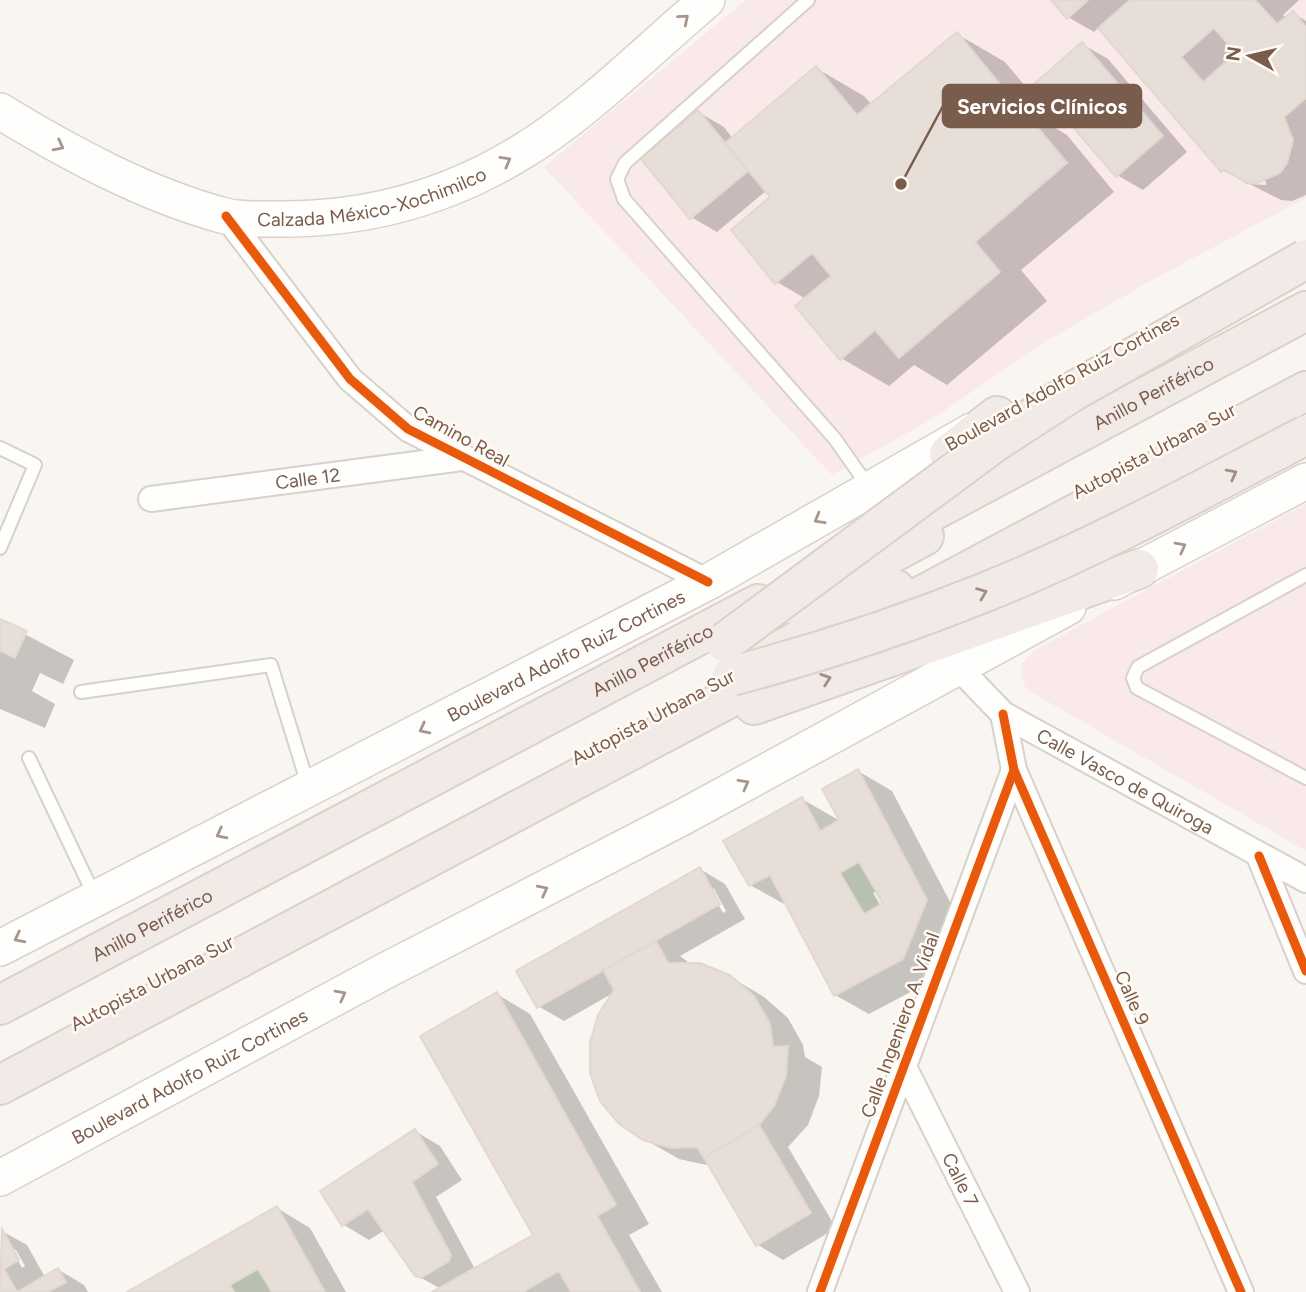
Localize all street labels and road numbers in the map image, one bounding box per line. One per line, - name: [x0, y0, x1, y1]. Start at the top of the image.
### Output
- street label: Calzada México-Xochimilco: [257, 162, 490, 231]
- street label: Boulevard Adolfo Ruiz Cortines: [941, 308, 1183, 456]
- street label: Anillo Periférico: [1089, 351, 1218, 435]
- street label: Autopista Urbana Sur: [1068, 398, 1240, 504]
- street label: Camino Real: [409, 400, 513, 472]
- street label: Calle 12: [274, 463, 342, 494]
- street label: Boulevard Adolfo Ruiz Cortines: [443, 584, 689, 726]
- street label: Anillo Periférico: [588, 618, 717, 701]
- street label: Autopista Urbana Sur: [567, 664, 739, 770]
- street label: Calle Vasco de Quiroga: [1033, 723, 1218, 839]
- street label: Anillo Periférico: [88, 883, 216, 966]
- street label: Calle Ingeniero A. Vidal: [856, 929, 944, 1121]
- street label: Autopista Urbana Sur: [66, 930, 238, 1036]
- street label: Calle 9: [1110, 967, 1154, 1029]
- street label: Boulevard Adolfo Ruiz Cortines: [67, 1003, 311, 1149]
- street label: Calle 7: [937, 1149, 984, 1210]

